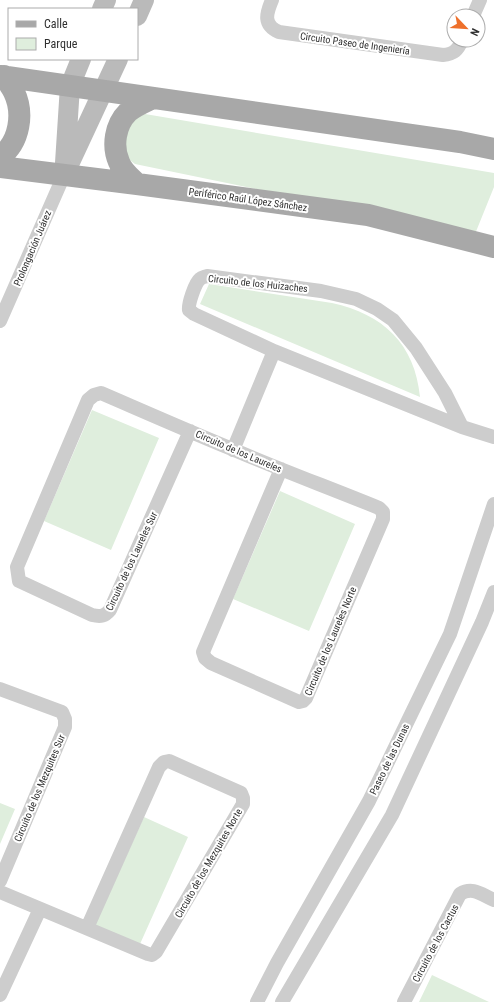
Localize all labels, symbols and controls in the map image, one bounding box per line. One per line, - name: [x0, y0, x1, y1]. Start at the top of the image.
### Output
- legend: [8, 8, 138, 60]
- north arrow: [446, 8, 486, 48]
- text: Calle: [44, 17, 68, 31]
- text: N: [467, 26, 482, 38]
- street label: Circuito Paseo de Ingeniería: [299, 30, 411, 57]
- text: Parque: [44, 37, 78, 51]
- street label: Periférico Raúl López Sánchez: [188, 186, 308, 213]
- street label: Prolongación Juárez: [12, 209, 53, 288]
- street label: Circuito de los Huizaches: [208, 273, 309, 294]
- street label: Circuito de los Laureles: [194, 428, 284, 475]
- street label: Circuito de los Laureles Sur: [104, 510, 159, 612]
- street label: Circuito de los Laureles Norte: [303, 585, 358, 697]
- street label: Paseo de las Dunas: [368, 722, 412, 796]
- street label: Circuito de los Mezquites Sur: [12, 733, 67, 843]
- street label: Circuito de los Mezquites Norte: [173, 806, 244, 920]
- street label: Circuito de los Cactus: [410, 902, 461, 984]

